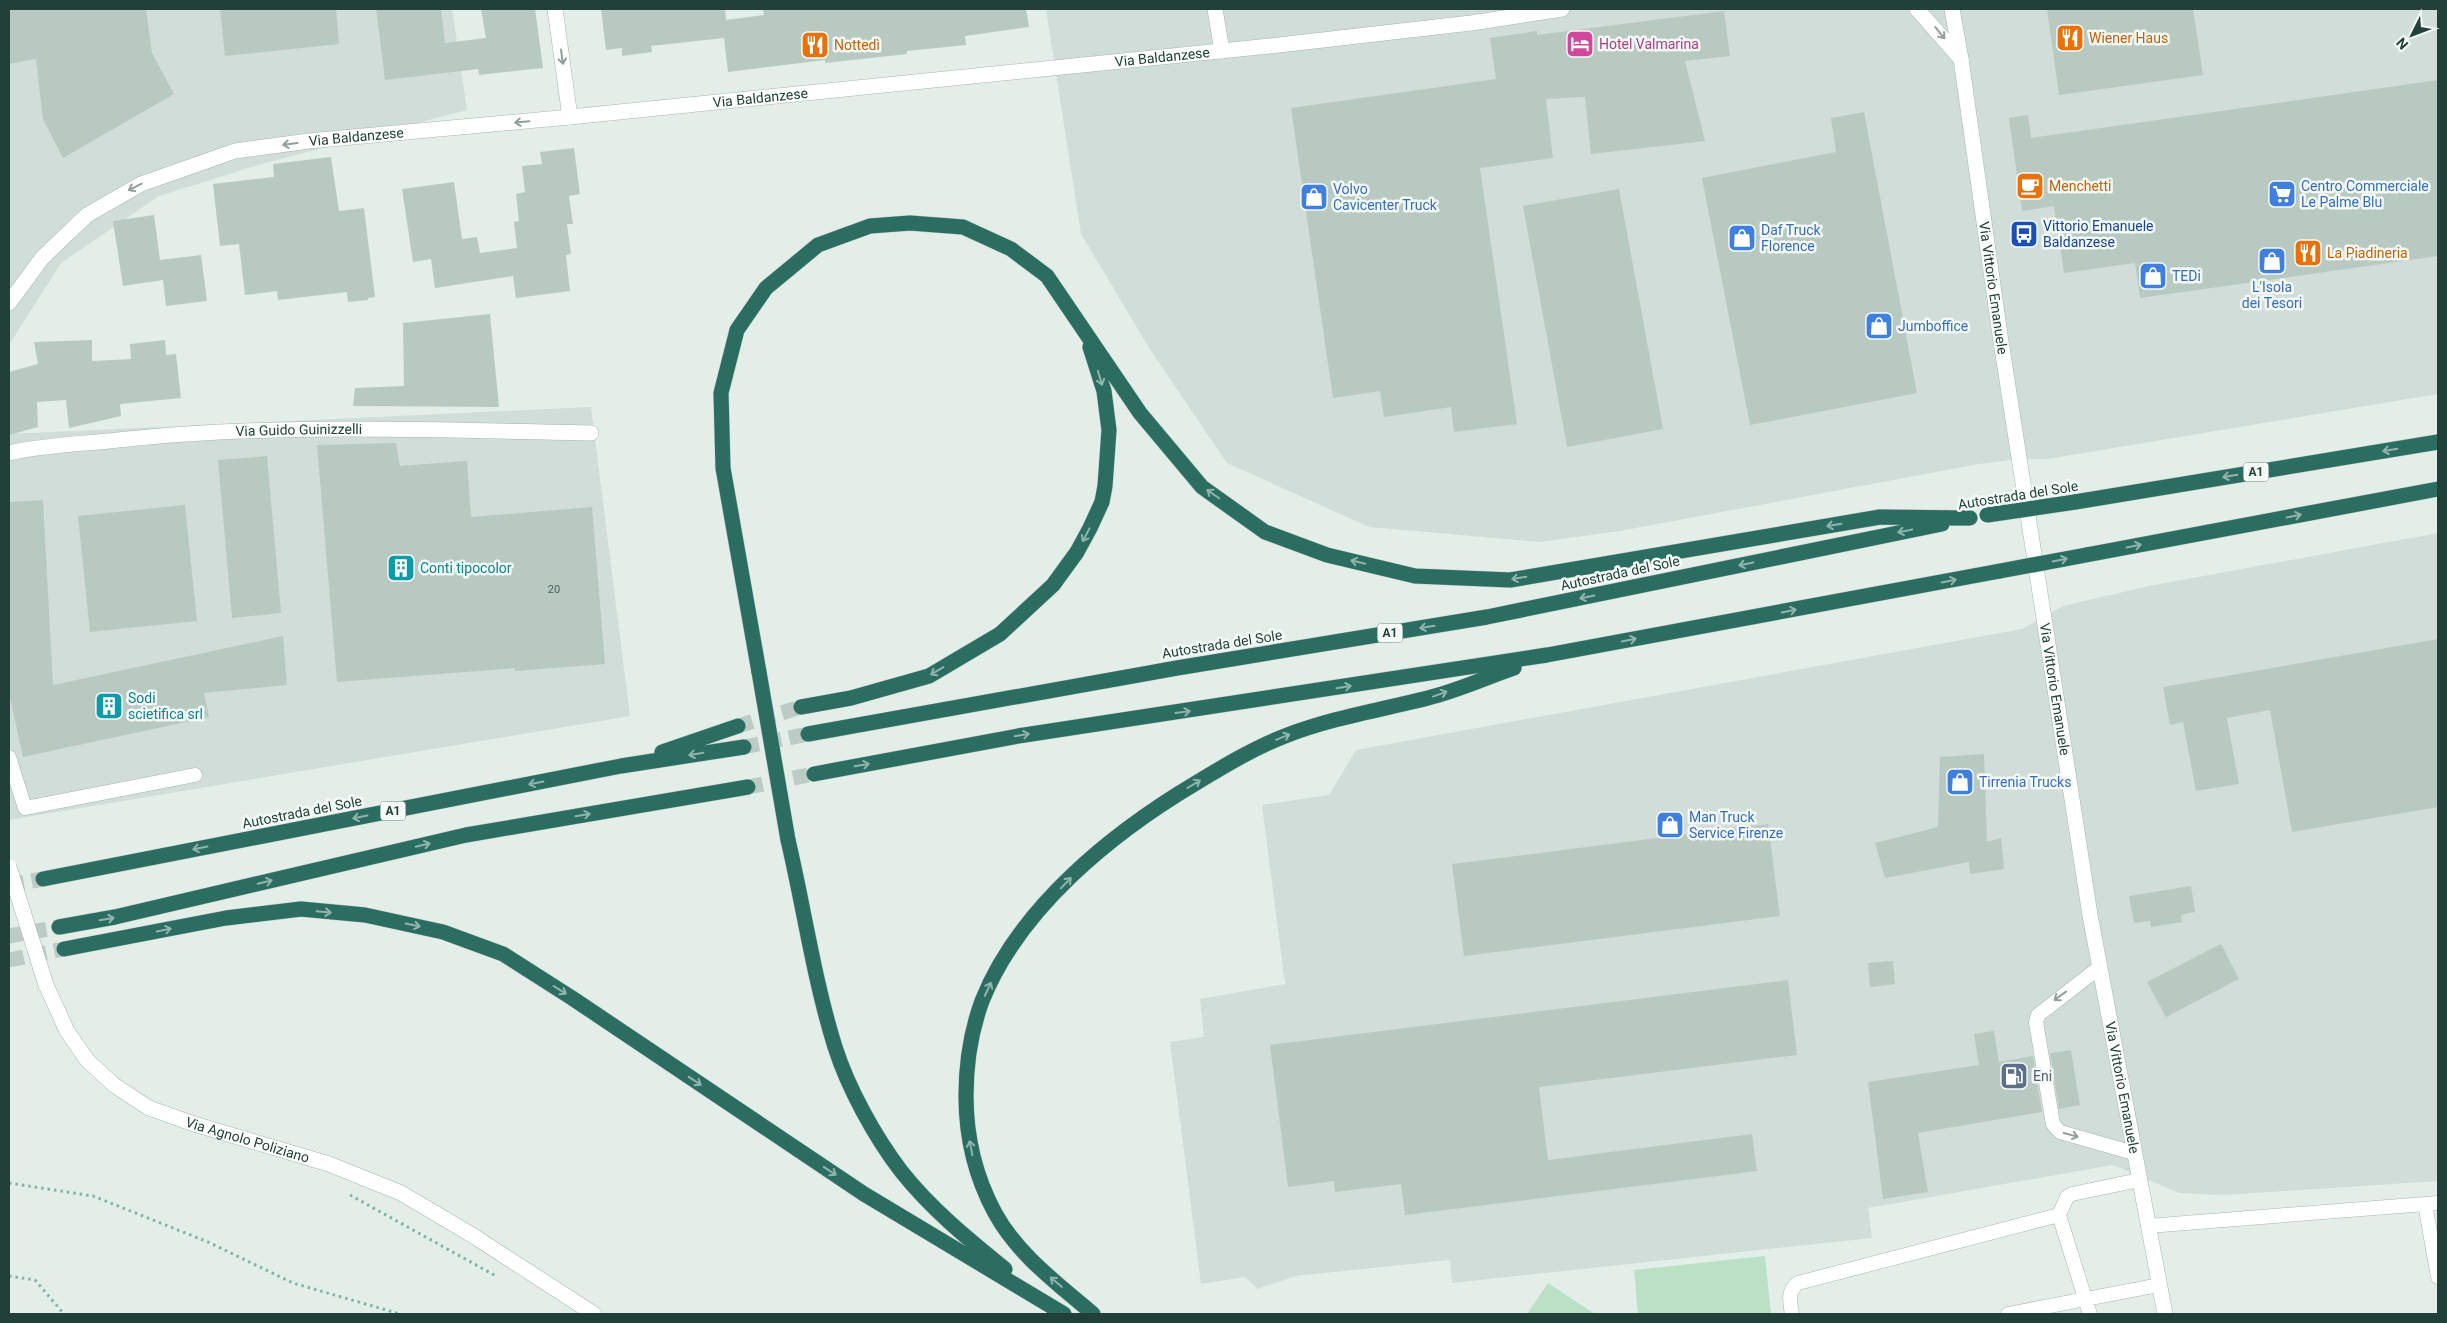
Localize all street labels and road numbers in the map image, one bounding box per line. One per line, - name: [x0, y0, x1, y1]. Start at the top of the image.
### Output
- street label: Via Baldanzese: [1114, 44, 1211, 70]
- street label: Via Baldanzese: [712, 85, 809, 110]
- street label: Via Baldanzese: [308, 124, 404, 149]
- street label: Via Vittorio Emanuele: [1976, 220, 2011, 355]
- street label: Via Guido Guinizzelli: [235, 421, 362, 439]
- road number: A1: [2244, 462, 2268, 482]
- street label: Autostrada del Sole: [1957, 478, 2079, 512]
- street label: Autostrada del Sole: [1559, 553, 1681, 593]
- street label: Via Vittorio Emanuele: [2037, 622, 2073, 757]
- road number: A1: [1378, 624, 1402, 642]
- street label: Autostrada del Sole: [1161, 627, 1283, 661]
- street label: Autostrada del Sole: [241, 793, 363, 831]
- road number: A1: [380, 801, 406, 820]
- street label: Via Vittorio Emanuele: [2102, 1020, 2143, 1155]
- street label: Via Agnolo Poliziano: [183, 1114, 311, 1166]

